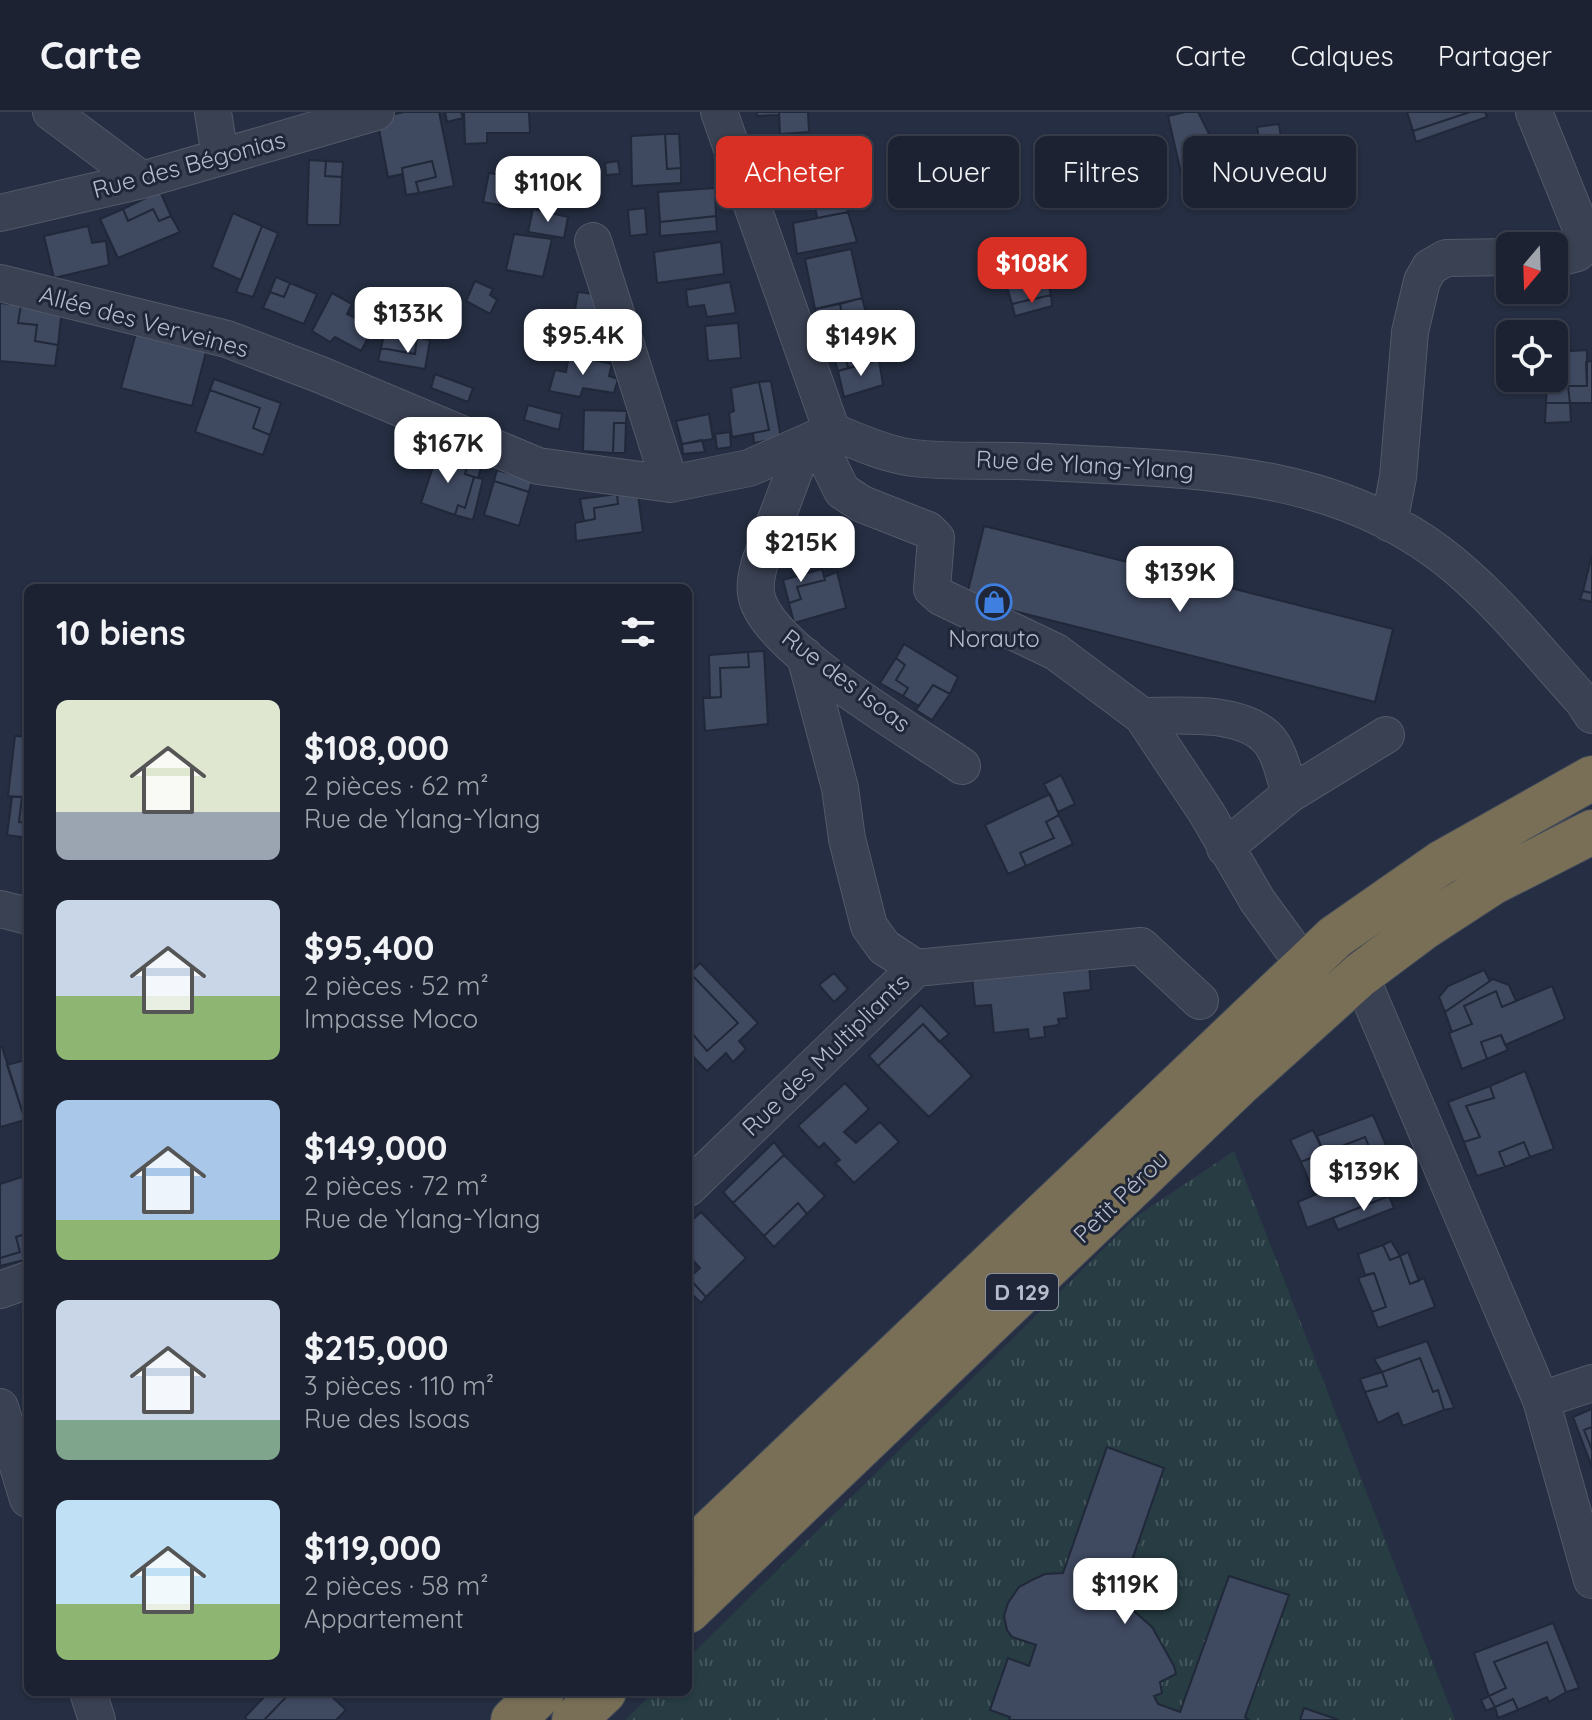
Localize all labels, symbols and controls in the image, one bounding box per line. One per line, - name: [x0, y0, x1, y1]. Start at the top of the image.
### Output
- text: Carte: [40, 31, 142, 79]
- text: Carte: [1175, 38, 1246, 73]
- text: Calques: [1290, 38, 1394, 73]
- text: Partager: [1438, 38, 1552, 73]
- street label: Rue des Bégonias: [89, 124, 288, 204]
- chip: Acheter: [716, 136, 872, 208]
- chip: Louer: [888, 136, 1019, 208]
- chip: Filtres: [1035, 136, 1167, 208]
- chip: Nouveau: [1183, 136, 1356, 208]
- pin: $110K: [492, 156, 604, 224]
- text: $110K: [514, 165, 582, 198]
- north arrow: [1496, 232, 1568, 304]
- map controls: [1496, 232, 1568, 392]
- pin: $108K: [976, 237, 1088, 305]
- text: $108K: [996, 246, 1068, 279]
- street label: Allée des Verveines: [36, 279, 252, 363]
- pin: $133K: [352, 287, 464, 355]
- text: $133K: [373, 296, 443, 329]
- pin: $95.4K: [518, 309, 648, 377]
- pin: $149K: [805, 310, 917, 378]
- text: $95.4K: [542, 318, 624, 351]
- text: $149K: [825, 319, 897, 352]
- button: locate: [1496, 320, 1568, 392]
- pin: $167K: [392, 417, 504, 485]
- text: $167K: [412, 426, 484, 459]
- street label: Rue de Ylang-Ylang: [975, 443, 1195, 485]
- pin: $215K: [745, 516, 857, 584]
- text: $215K: [765, 525, 837, 558]
- pin: $139K: [1124, 546, 1236, 614]
- text: $139K: [1144, 555, 1216, 588]
- shop icon: Norauto: [975, 583, 1013, 621]
- icon: filters: [616, 610, 660, 654]
- text: 10 biens: [56, 611, 186, 654]
- street label: Rue des Isoas: [776, 622, 917, 738]
- place label: Norauto: [948, 623, 1040, 653]
- text: $108,000: [304, 726, 449, 769]
- icon: home: [120, 732, 216, 828]
- text: 2 pièces · 62 m²: [304, 769, 489, 802]
- text: Rue de Ylang-Ylang: [304, 802, 540, 835]
- text: $95,400: [304, 926, 434, 969]
- icon: home: [120, 932, 216, 1028]
- street label: Rue des Multipliants: [735, 967, 915, 1142]
- text: 2 pièces · 52 m²: [304, 969, 489, 1002]
- text: Impasse Moco: [304, 1002, 478, 1035]
- text: $149,000: [304, 1126, 447, 1169]
- icon: home: [120, 1132, 216, 1228]
- street label: Petit Pérou: [1067, 1144, 1174, 1249]
- pin: $139K: [1308, 1145, 1420, 1213]
- text: $139K: [1328, 1154, 1400, 1187]
- text: 2 pièces · 72 m²: [304, 1169, 488, 1202]
- text: Rue de Ylang-Ylang: [304, 1202, 540, 1235]
- road number: D 129: [986, 1274, 1058, 1310]
- text: $215,000: [304, 1326, 448, 1369]
- icon: home: [120, 1332, 216, 1428]
- text: 3 pièces · 110 m²: [304, 1369, 494, 1402]
- text: Rue des Isoas: [304, 1402, 470, 1435]
- text: $119,000: [304, 1526, 441, 1569]
- icon: home: [120, 1532, 216, 1628]
- pin: $119K: [1069, 1558, 1181, 1626]
- text: $119K: [1091, 1567, 1159, 1600]
- text: 2 pièces · 58 m²: [304, 1569, 488, 1602]
- text: Appartement: [304, 1602, 464, 1635]

